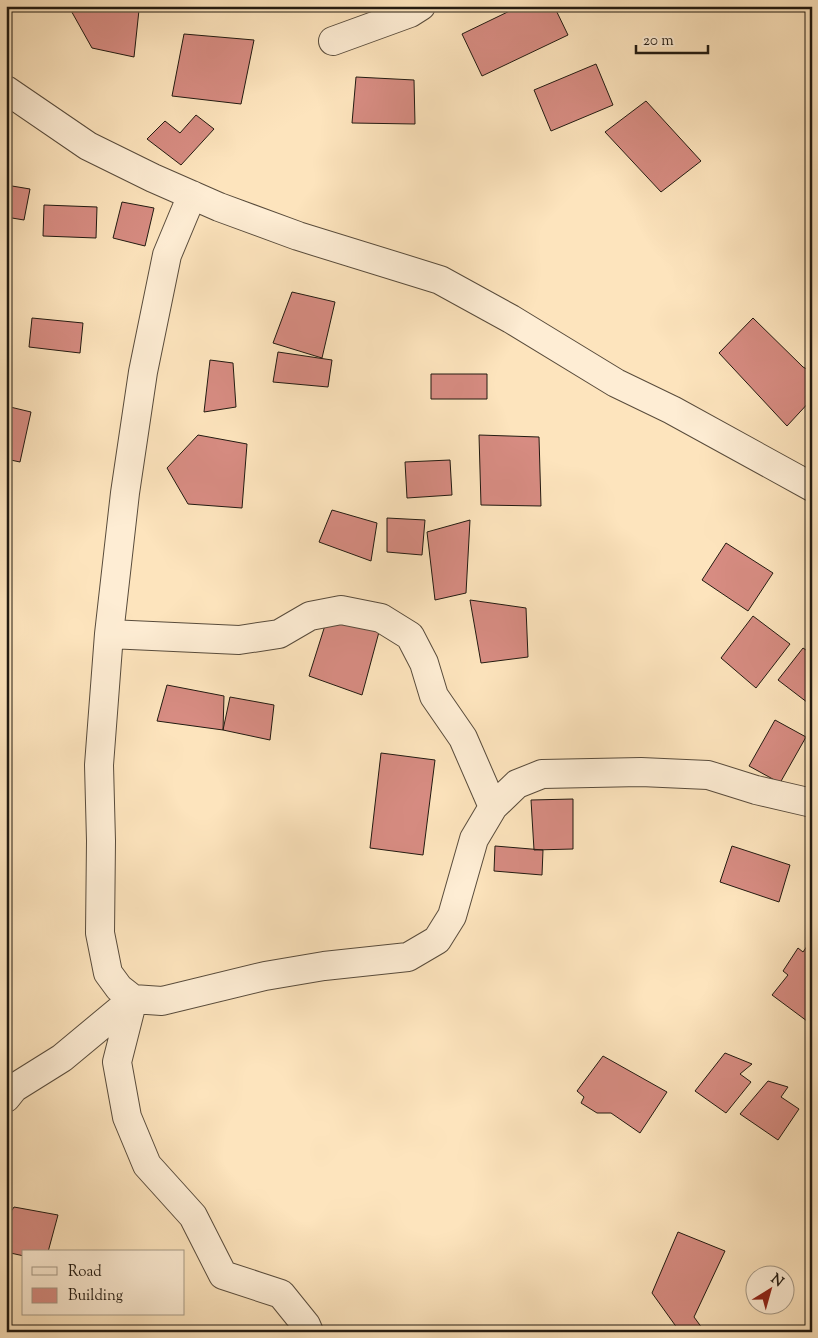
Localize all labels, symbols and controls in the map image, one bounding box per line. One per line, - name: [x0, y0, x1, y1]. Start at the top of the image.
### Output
- scale bar: [636, 22, 708, 54]
- text: 20 m: [643, 31, 674, 52]
- legend: [22, 1250, 185, 1316]
- text: Road: [68, 1262, 102, 1283]
- north arrow: [746, 1266, 796, 1316]
- text: N: [766, 1270, 787, 1293]
- text: Building: [68, 1286, 123, 1307]

